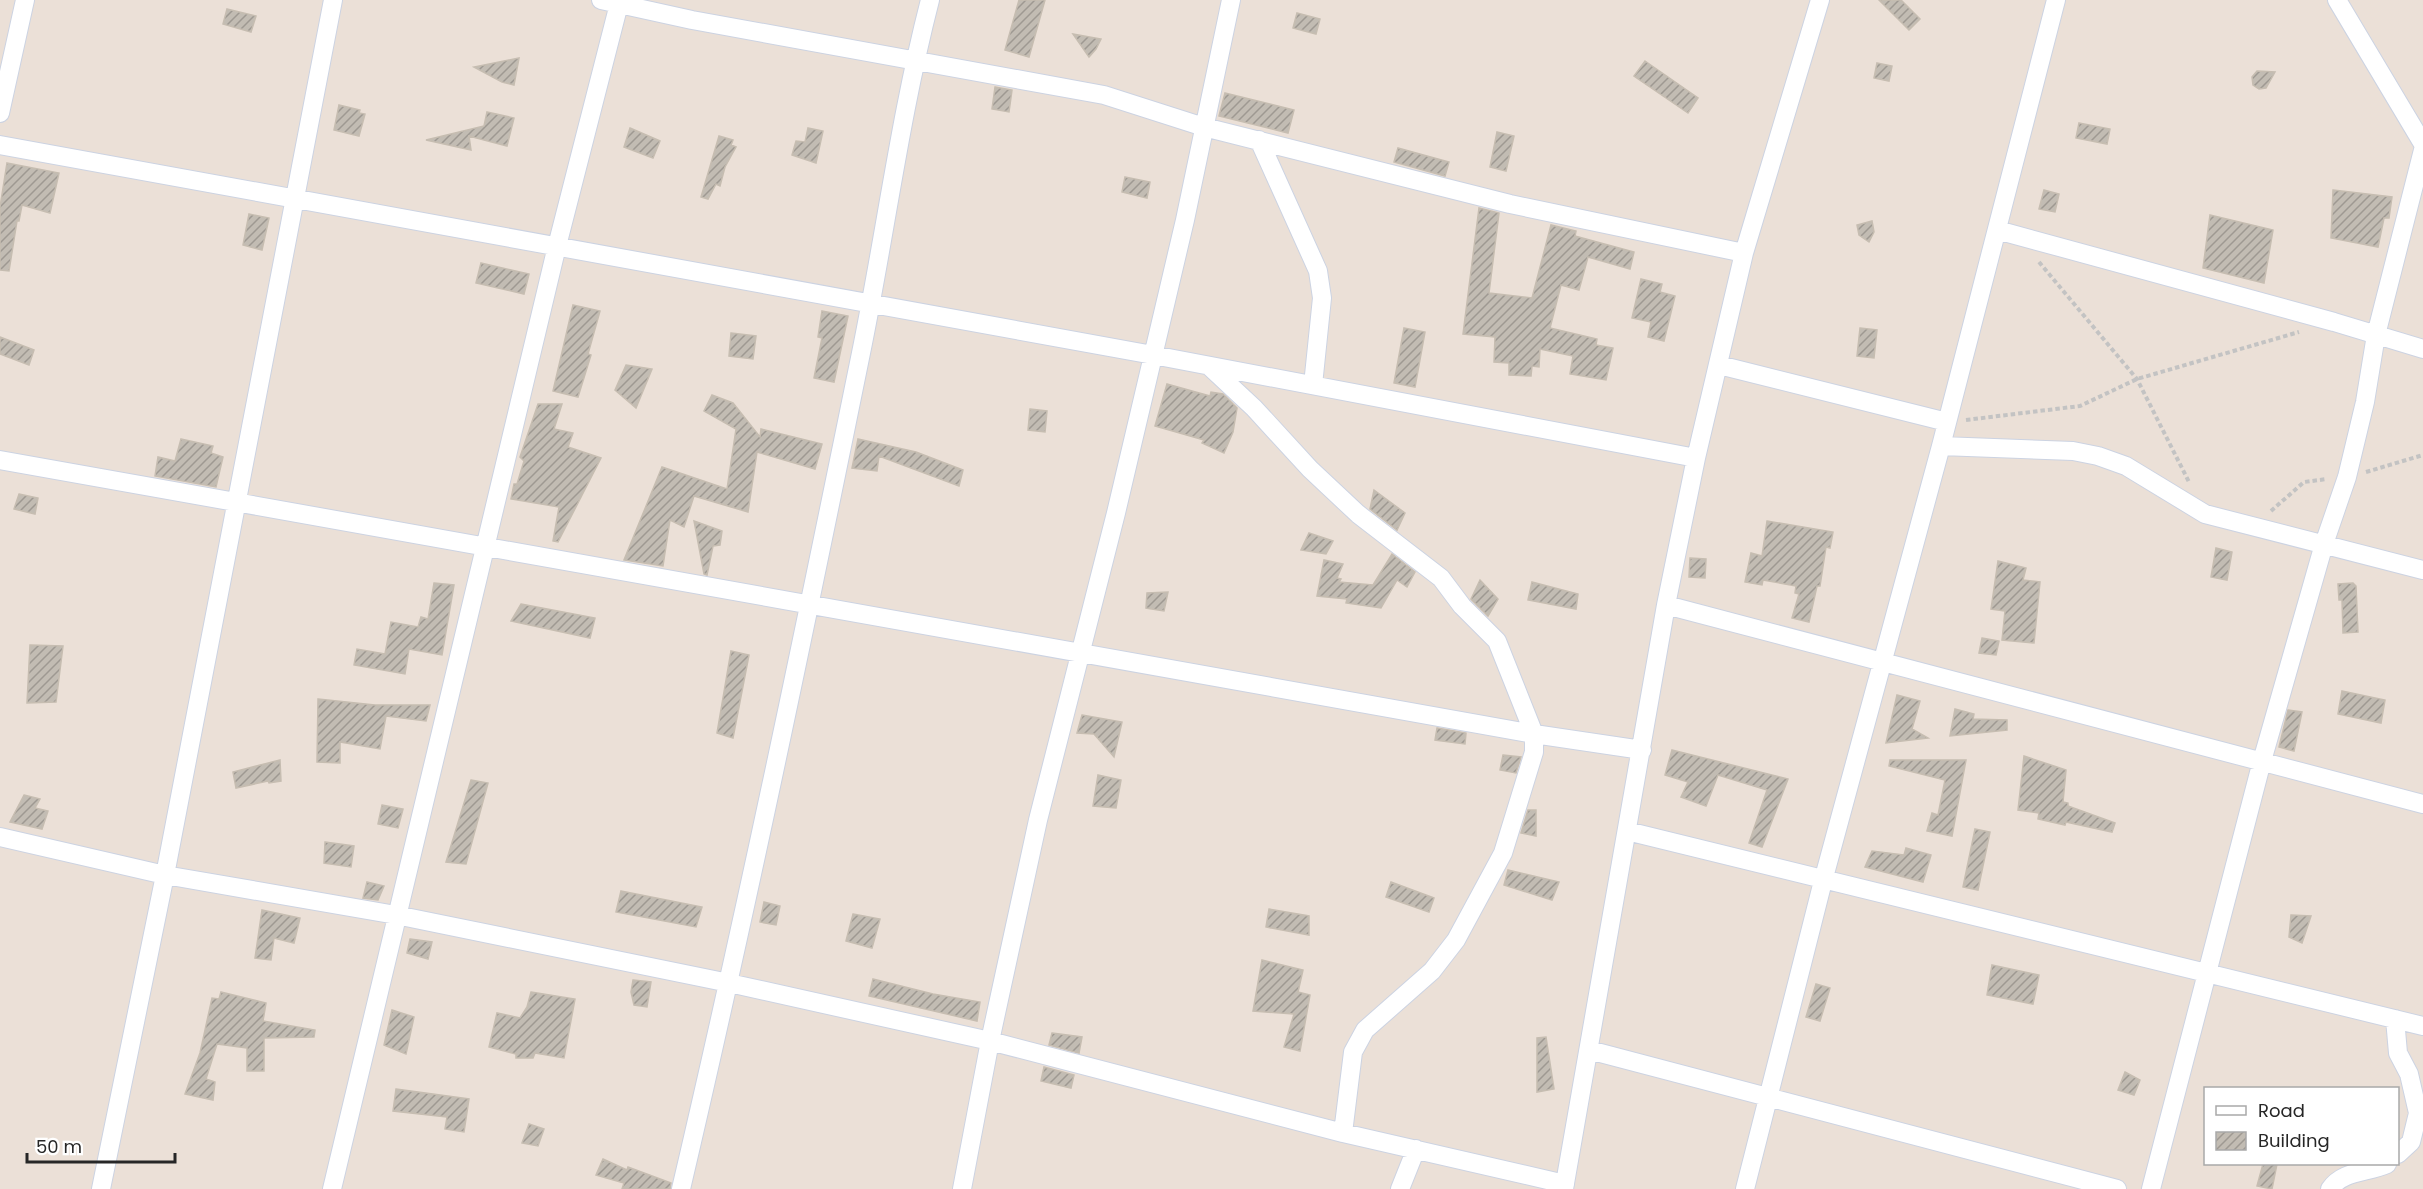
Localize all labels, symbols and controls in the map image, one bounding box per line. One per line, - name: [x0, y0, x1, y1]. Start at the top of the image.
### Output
- legend: [2204, 1087, 2399, 1165]
- text: Road: [2258, 1098, 2305, 1123]
- scale bar: [27, 1126, 176, 1164]
- text: Building: [2258, 1128, 2330, 1153]
- text: 50 m: [36, 1134, 82, 1159]

